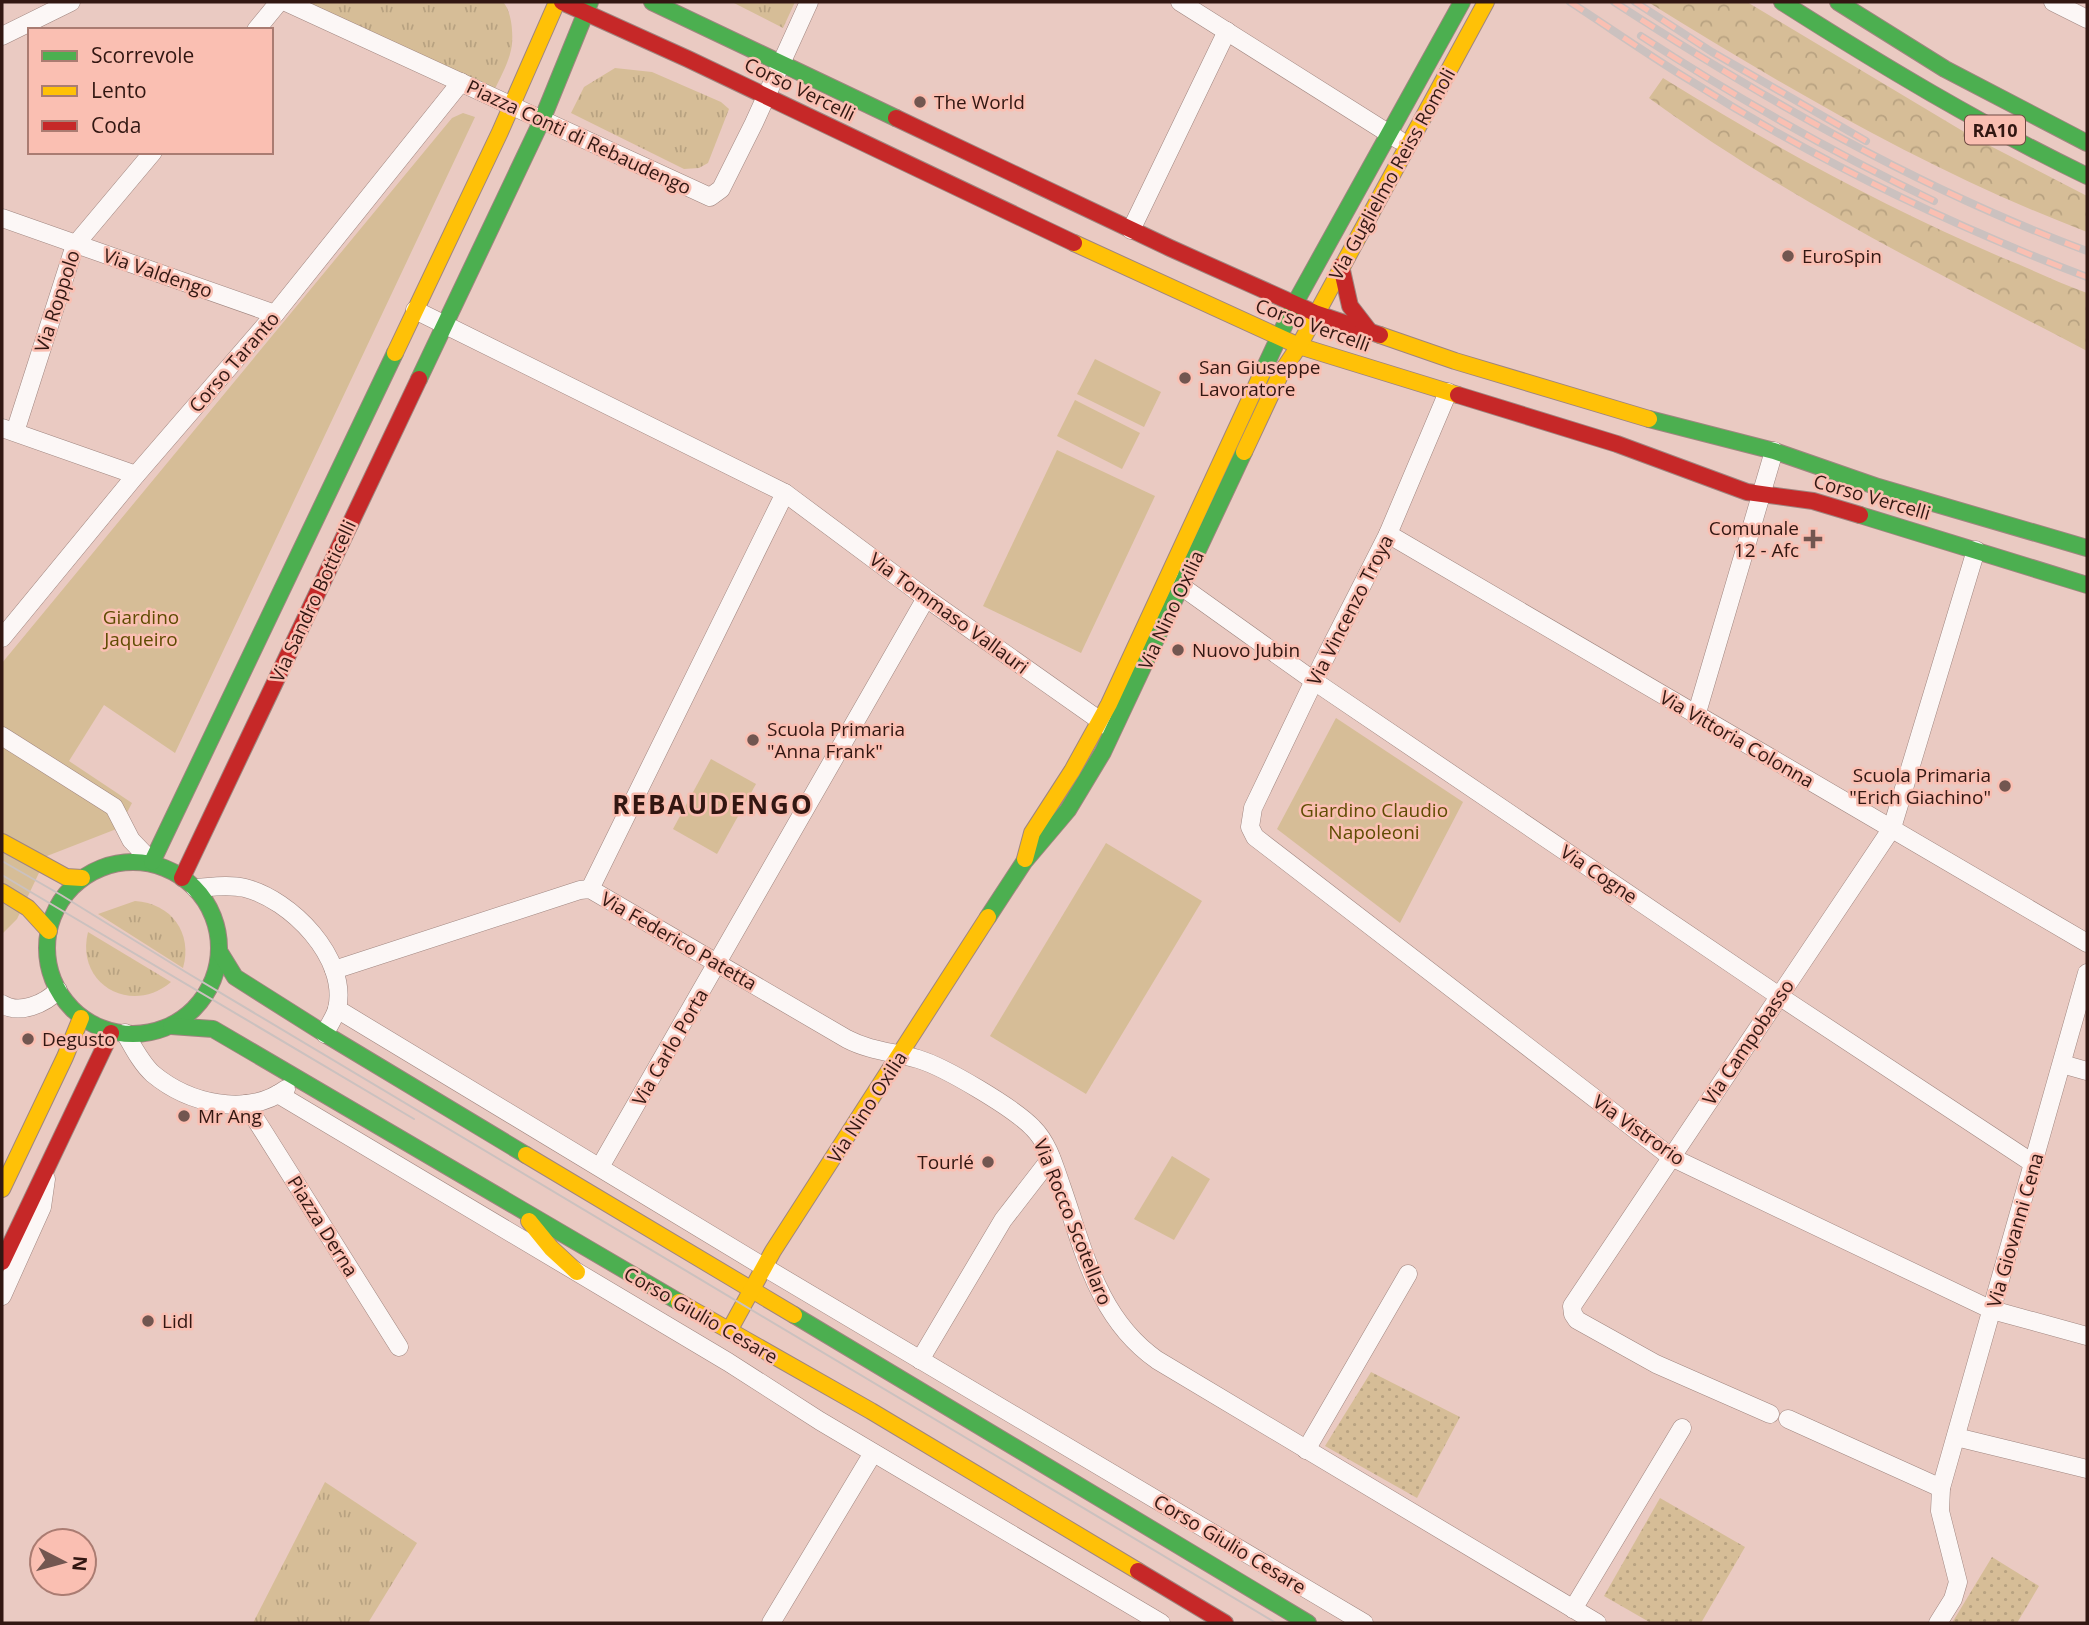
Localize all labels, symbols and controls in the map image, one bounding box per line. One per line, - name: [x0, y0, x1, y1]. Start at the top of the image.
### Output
- legend: [28, 28, 273, 154]
- text: Scorrevole: [91, 41, 194, 69]
- street label: Corso Vercelli: [740, 51, 860, 127]
- street label: Via Guglielmo Reiss Romoli: [1323, 63, 1461, 285]
- street label: Piazza Conti di Rebaudengo: [463, 73, 695, 201]
- text: Lento: [91, 76, 147, 104]
- place label: The World: [934, 89, 1025, 115]
- marker: The World: [912, 94, 928, 110]
- text: Coda: [91, 111, 141, 139]
- road number: RA10: [1965, 116, 2025, 145]
- street label: Via Valdengo: [100, 242, 216, 304]
- place label: EuroSpin: [1802, 243, 1882, 269]
- street label: Via Roppolo: [28, 247, 86, 355]
- marker: EuroSpin: [1780, 248, 1796, 264]
- street label: Corso Vercelli: [1252, 292, 1374, 358]
- street label: Corso Taranto: [183, 306, 285, 418]
- place label: San Giuseppe Lavoratore: [1199, 354, 1320, 402]
- marker: San Giuseppe Lavoratore: [1177, 370, 1193, 386]
- street label: Corso Vercelli: [1810, 468, 1934, 526]
- place label: Comunale 12 - Afc: [1709, 515, 1799, 563]
- street label: Via Sandro Botticelli: [264, 516, 362, 686]
- street label: Via Vincenzo Troya: [1301, 530, 1399, 690]
- marker: Comunale 12 - Afc: [1805, 531, 1821, 547]
- street label: Via Tommaso Vallauri: [864, 546, 1034, 680]
- street label: Via Nino Oxilia: [1132, 546, 1210, 674]
- park label: Giardino Jaqueiro: [102, 604, 179, 652]
- place label: Nuovo Jubin: [1192, 637, 1300, 663]
- marker: Nuovo Jubin: [1170, 642, 1186, 658]
- street label: Via Vittoria Colonna: [1655, 684, 1819, 794]
- place label: Scuola Primaria "Anna Frank": [767, 716, 905, 764]
- marker: Scuola Primaria "Anna Frank": [745, 732, 761, 748]
- place label: Scuola Primaria "Erich Giachino": [1849, 762, 1991, 810]
- marker: Scuola Primaria "Erich Giachino": [1997, 778, 2013, 794]
- district label: REBAUDENGO: [612, 786, 814, 822]
- park label: Giardino Claudio Napoleoni: [1300, 797, 1448, 845]
- street label: Via Cogne: [1555, 839, 1643, 909]
- street label: Via Federico Patetta: [596, 886, 762, 996]
- street label: Via Campobasso: [1696, 974, 1800, 1110]
- street label: Via Carlo Porta: [626, 984, 714, 1110]
- place label: Degusto: [42, 1026, 116, 1052]
- marker: Degusto: [20, 1031, 36, 1047]
- street label: Via Nino Oxilia: [821, 1046, 913, 1168]
- street label: Via Vistrorio: [1588, 1089, 1690, 1171]
- place label: Mr Ang: [198, 1103, 262, 1129]
- marker: Mr Ang: [176, 1108, 192, 1124]
- street label: Via Rocco Scotellaro: [1028, 1135, 1118, 1309]
- place label: Tourlé: [917, 1149, 974, 1175]
- street label: Via Giovanni Cena: [1981, 1150, 2049, 1310]
- marker: Tourlé: [980, 1154, 996, 1170]
- street label: Piazza Derna: [282, 1171, 364, 1281]
- street label: Corso Giulio Cesare: [619, 1260, 783, 1370]
- place label: Lidl: [162, 1308, 193, 1334]
- marker: Lidl: [140, 1313, 156, 1329]
- street label: Corso Giulio Cesare: [1149, 1488, 1311, 1600]
- north arrow: [28, 1527, 98, 1597]
- text: N: [66, 1555, 94, 1573]

